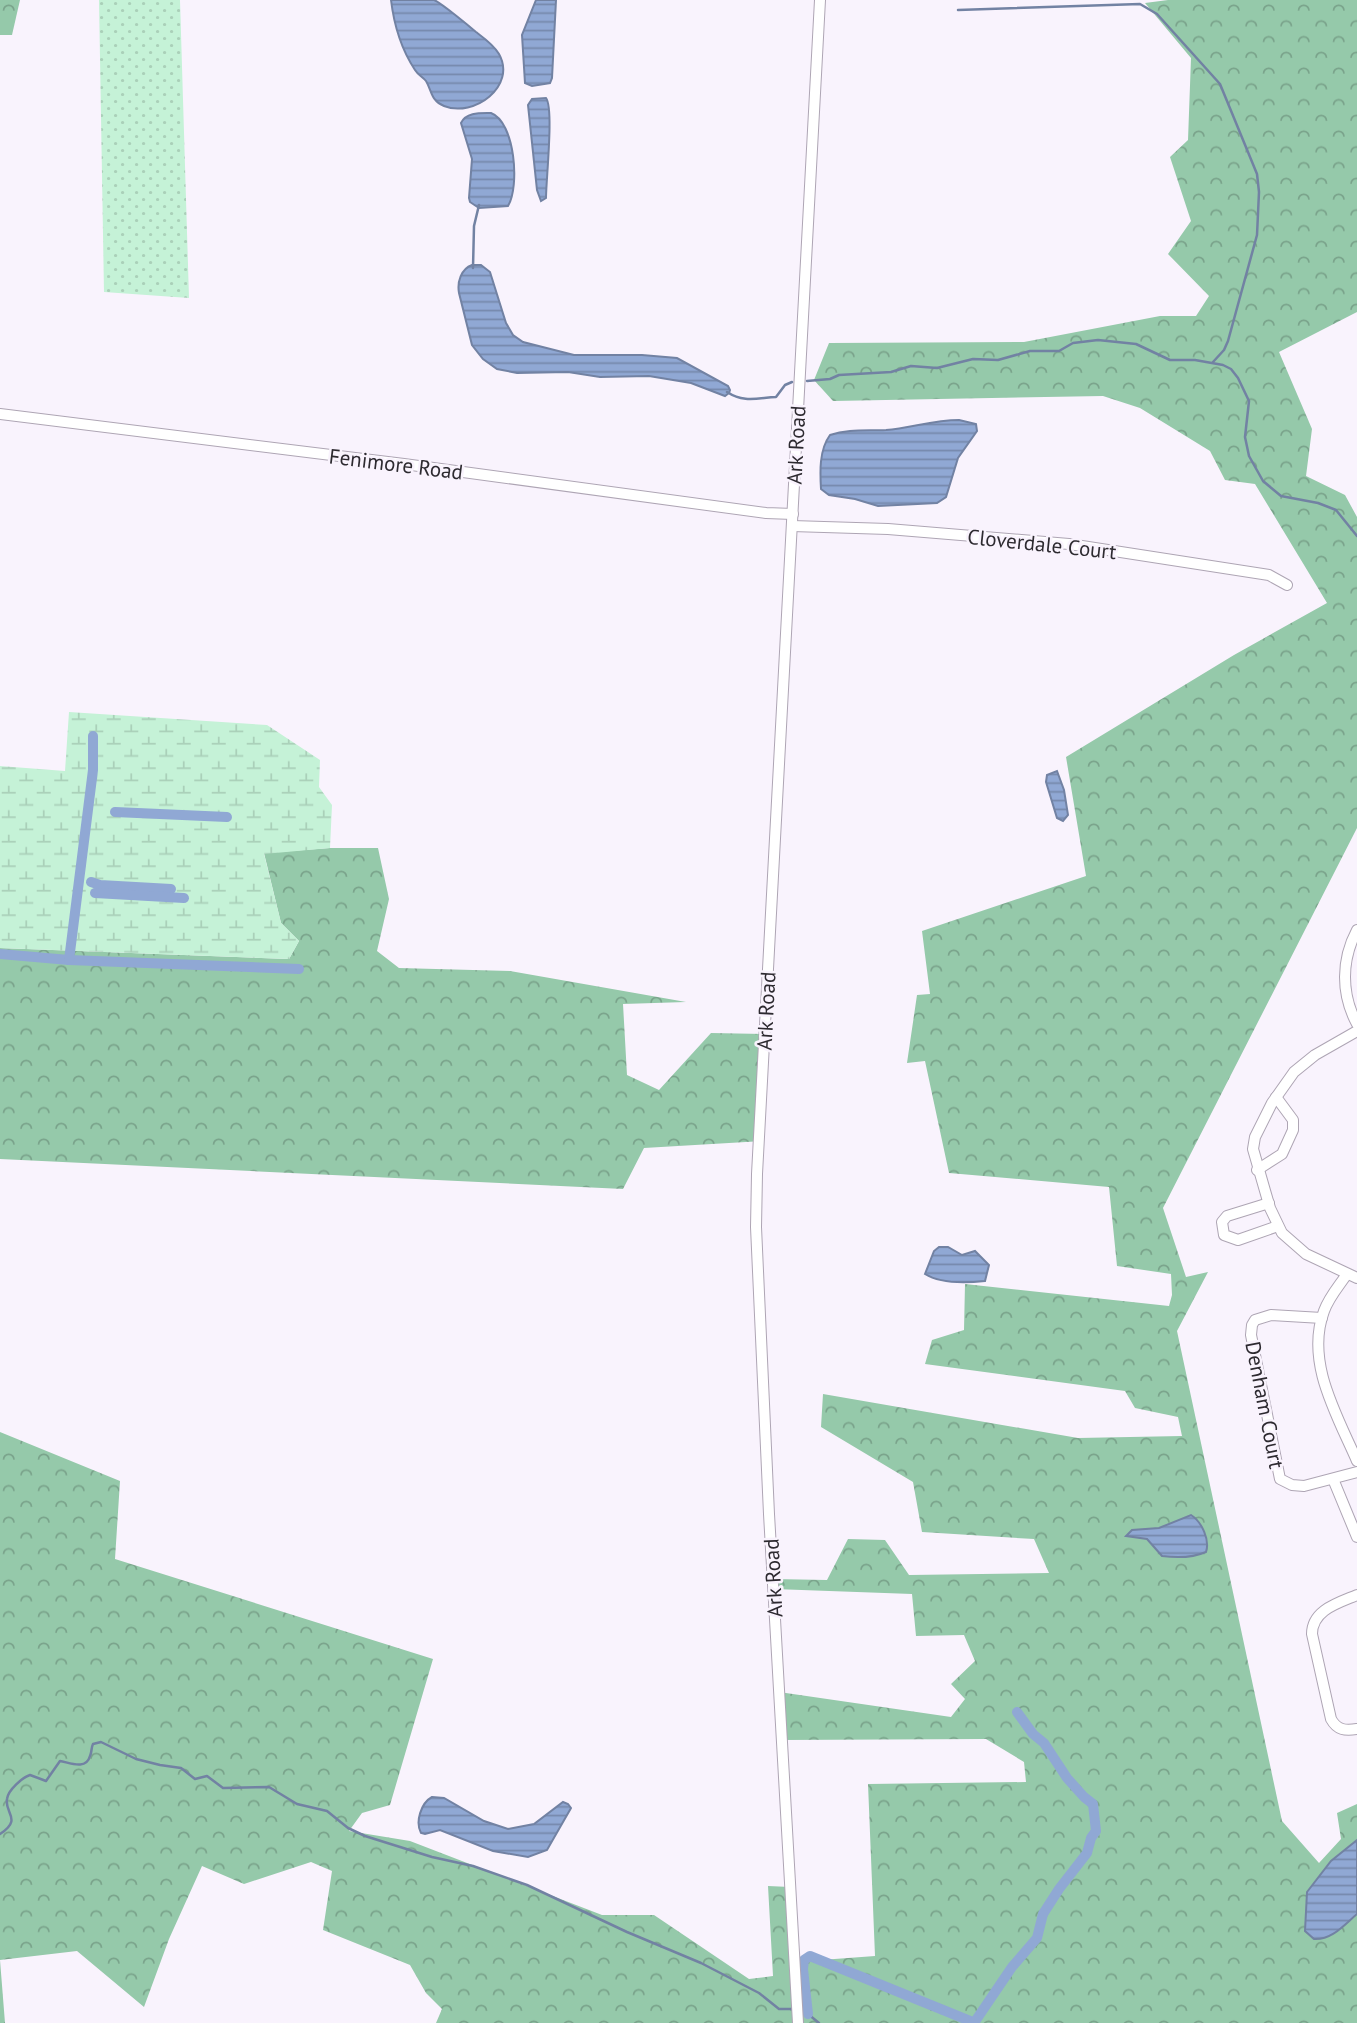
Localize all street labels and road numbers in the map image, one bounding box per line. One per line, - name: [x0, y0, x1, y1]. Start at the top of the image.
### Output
- street label: Ark Road: [780, 405, 812, 485]
- street label: Fenimore Road: [327, 442, 465, 486]
- street label: Cloverdale Court: [966, 523, 1118, 565]
- street label: Ark Road: [750, 971, 782, 1051]
- street label: Denham Court: [1239, 1339, 1291, 1471]
- street label: Ark Road: [757, 1538, 789, 1618]

